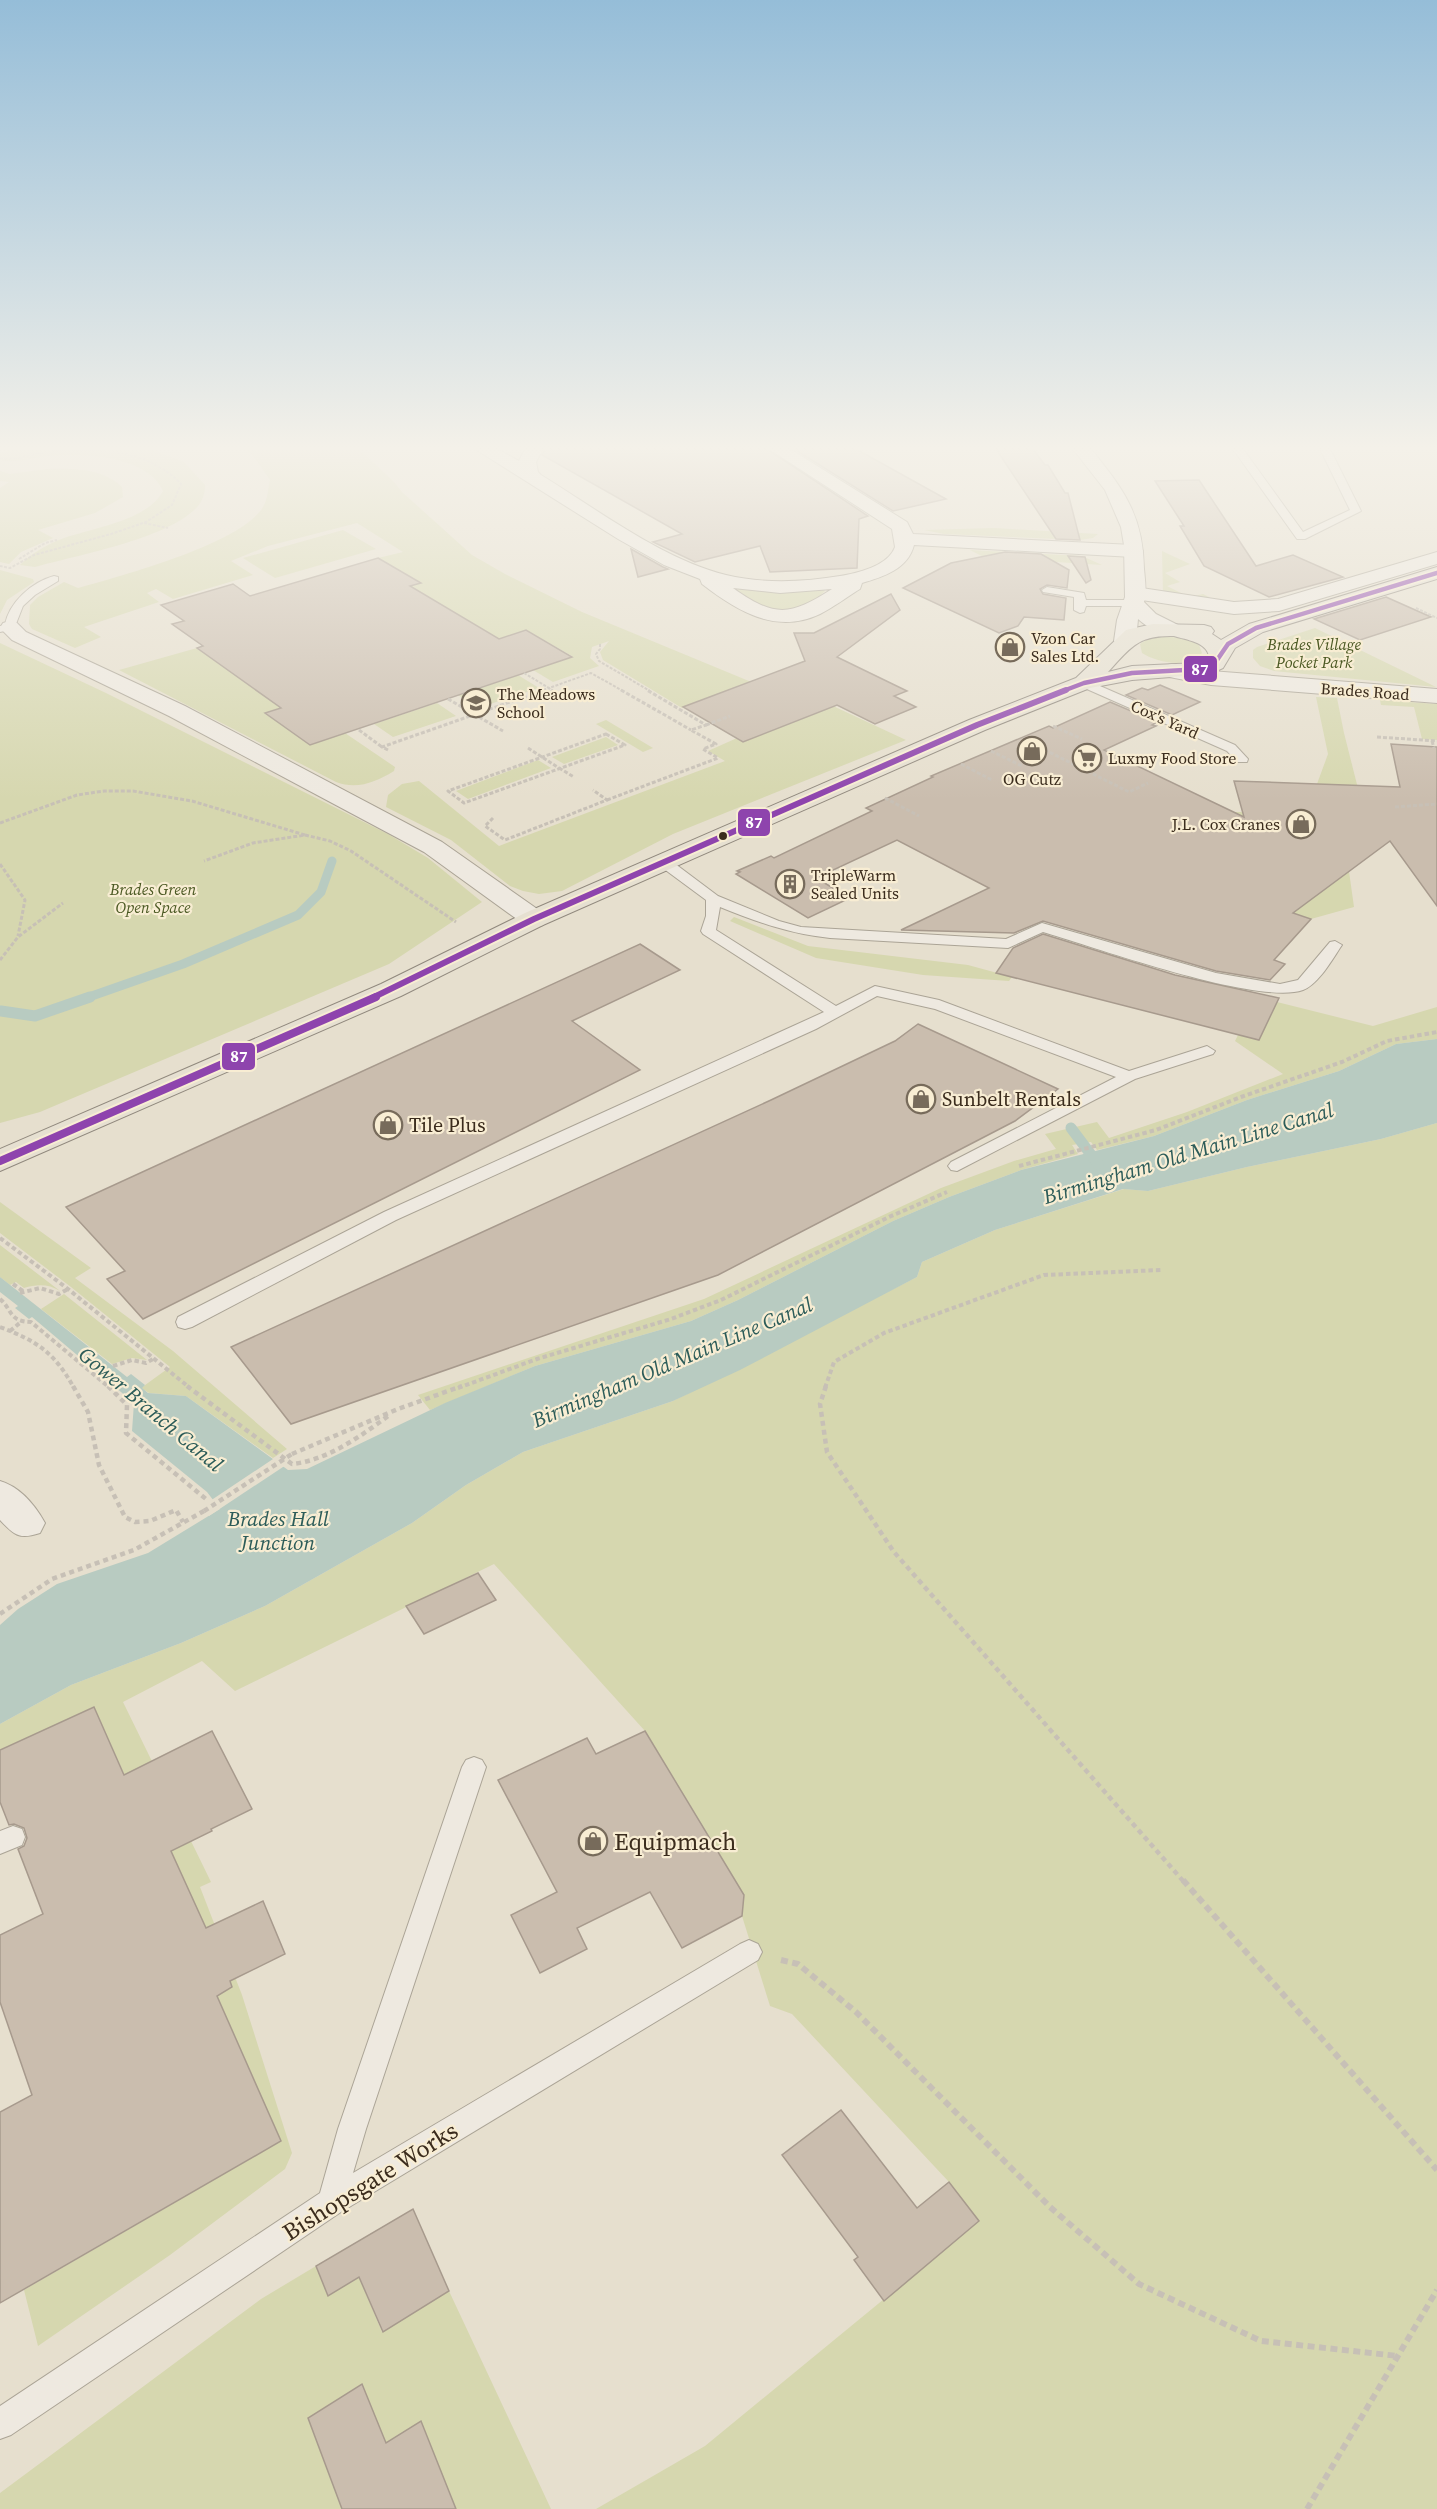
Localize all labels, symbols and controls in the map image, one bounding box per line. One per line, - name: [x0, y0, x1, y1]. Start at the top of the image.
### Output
- place label: Vzon Car Sales Ltd.: [1031, 627, 1099, 667]
- shop icon: Vzon Car Sales Ltd.: [994, 631, 1026, 663]
- park label: Brades Village Pocket Park: [1266, 633, 1361, 673]
- line badge: 87: [1183, 655, 1218, 683]
- text: 87: [1191, 658, 1209, 680]
- street label: Brades Road: [1320, 677, 1410, 705]
- place label: The Meadows School: [497, 683, 595, 723]
- school or university icon: The Meadows School: [460, 687, 492, 719]
- street label: Cox's Yard: [1128, 694, 1202, 744]
- shop icon: OG Cutz: [1016, 735, 1048, 767]
- supermarket icon: Luxmy Food Store: [1071, 742, 1103, 774]
- place label: Luxmy Food Store: [1108, 747, 1237, 769]
- place label: OG Cutz: [1003, 768, 1061, 790]
- line badge: 87: [737, 808, 771, 837]
- shop icon: J.L. Cox Cranes: [1285, 808, 1317, 840]
- text: 87: [745, 811, 763, 833]
- place label: J.L. Cox Cranes: [1171, 813, 1280, 835]
- unlabelled marker: [717, 830, 729, 842]
- place label: TripleWarm Sealed Units: [811, 864, 899, 904]
- building icon: TripleWarm Sealed Units: [774, 868, 806, 900]
- park label: Brades Green Open Space: [109, 878, 196, 918]
- line badge: 87: [221, 1042, 256, 1071]
- text: 87: [230, 1045, 248, 1067]
- shop icon: Sunbelt Rentals: [905, 1083, 937, 1115]
- place label: Sunbelt Rentals: [942, 1085, 1081, 1113]
- water label: Birmingham Old Main Line Canal: [1038, 1095, 1337, 1211]
- shop icon: Tile Plus: [372, 1109, 404, 1141]
- place label: Tile Plus: [409, 1111, 486, 1139]
- water label: Birmingham Old Main Line Canal: [526, 1290, 817, 1435]
- water label: Gower Branch Canal: [73, 1340, 230, 1478]
- water label: Brades Hall Junction: [226, 1504, 329, 1557]
- shop icon: Equipmach: [577, 1825, 609, 1857]
- place label: Equipmach: [614, 1825, 736, 1858]
- street label: Bishopsgate Works: [276, 2114, 464, 2248]

